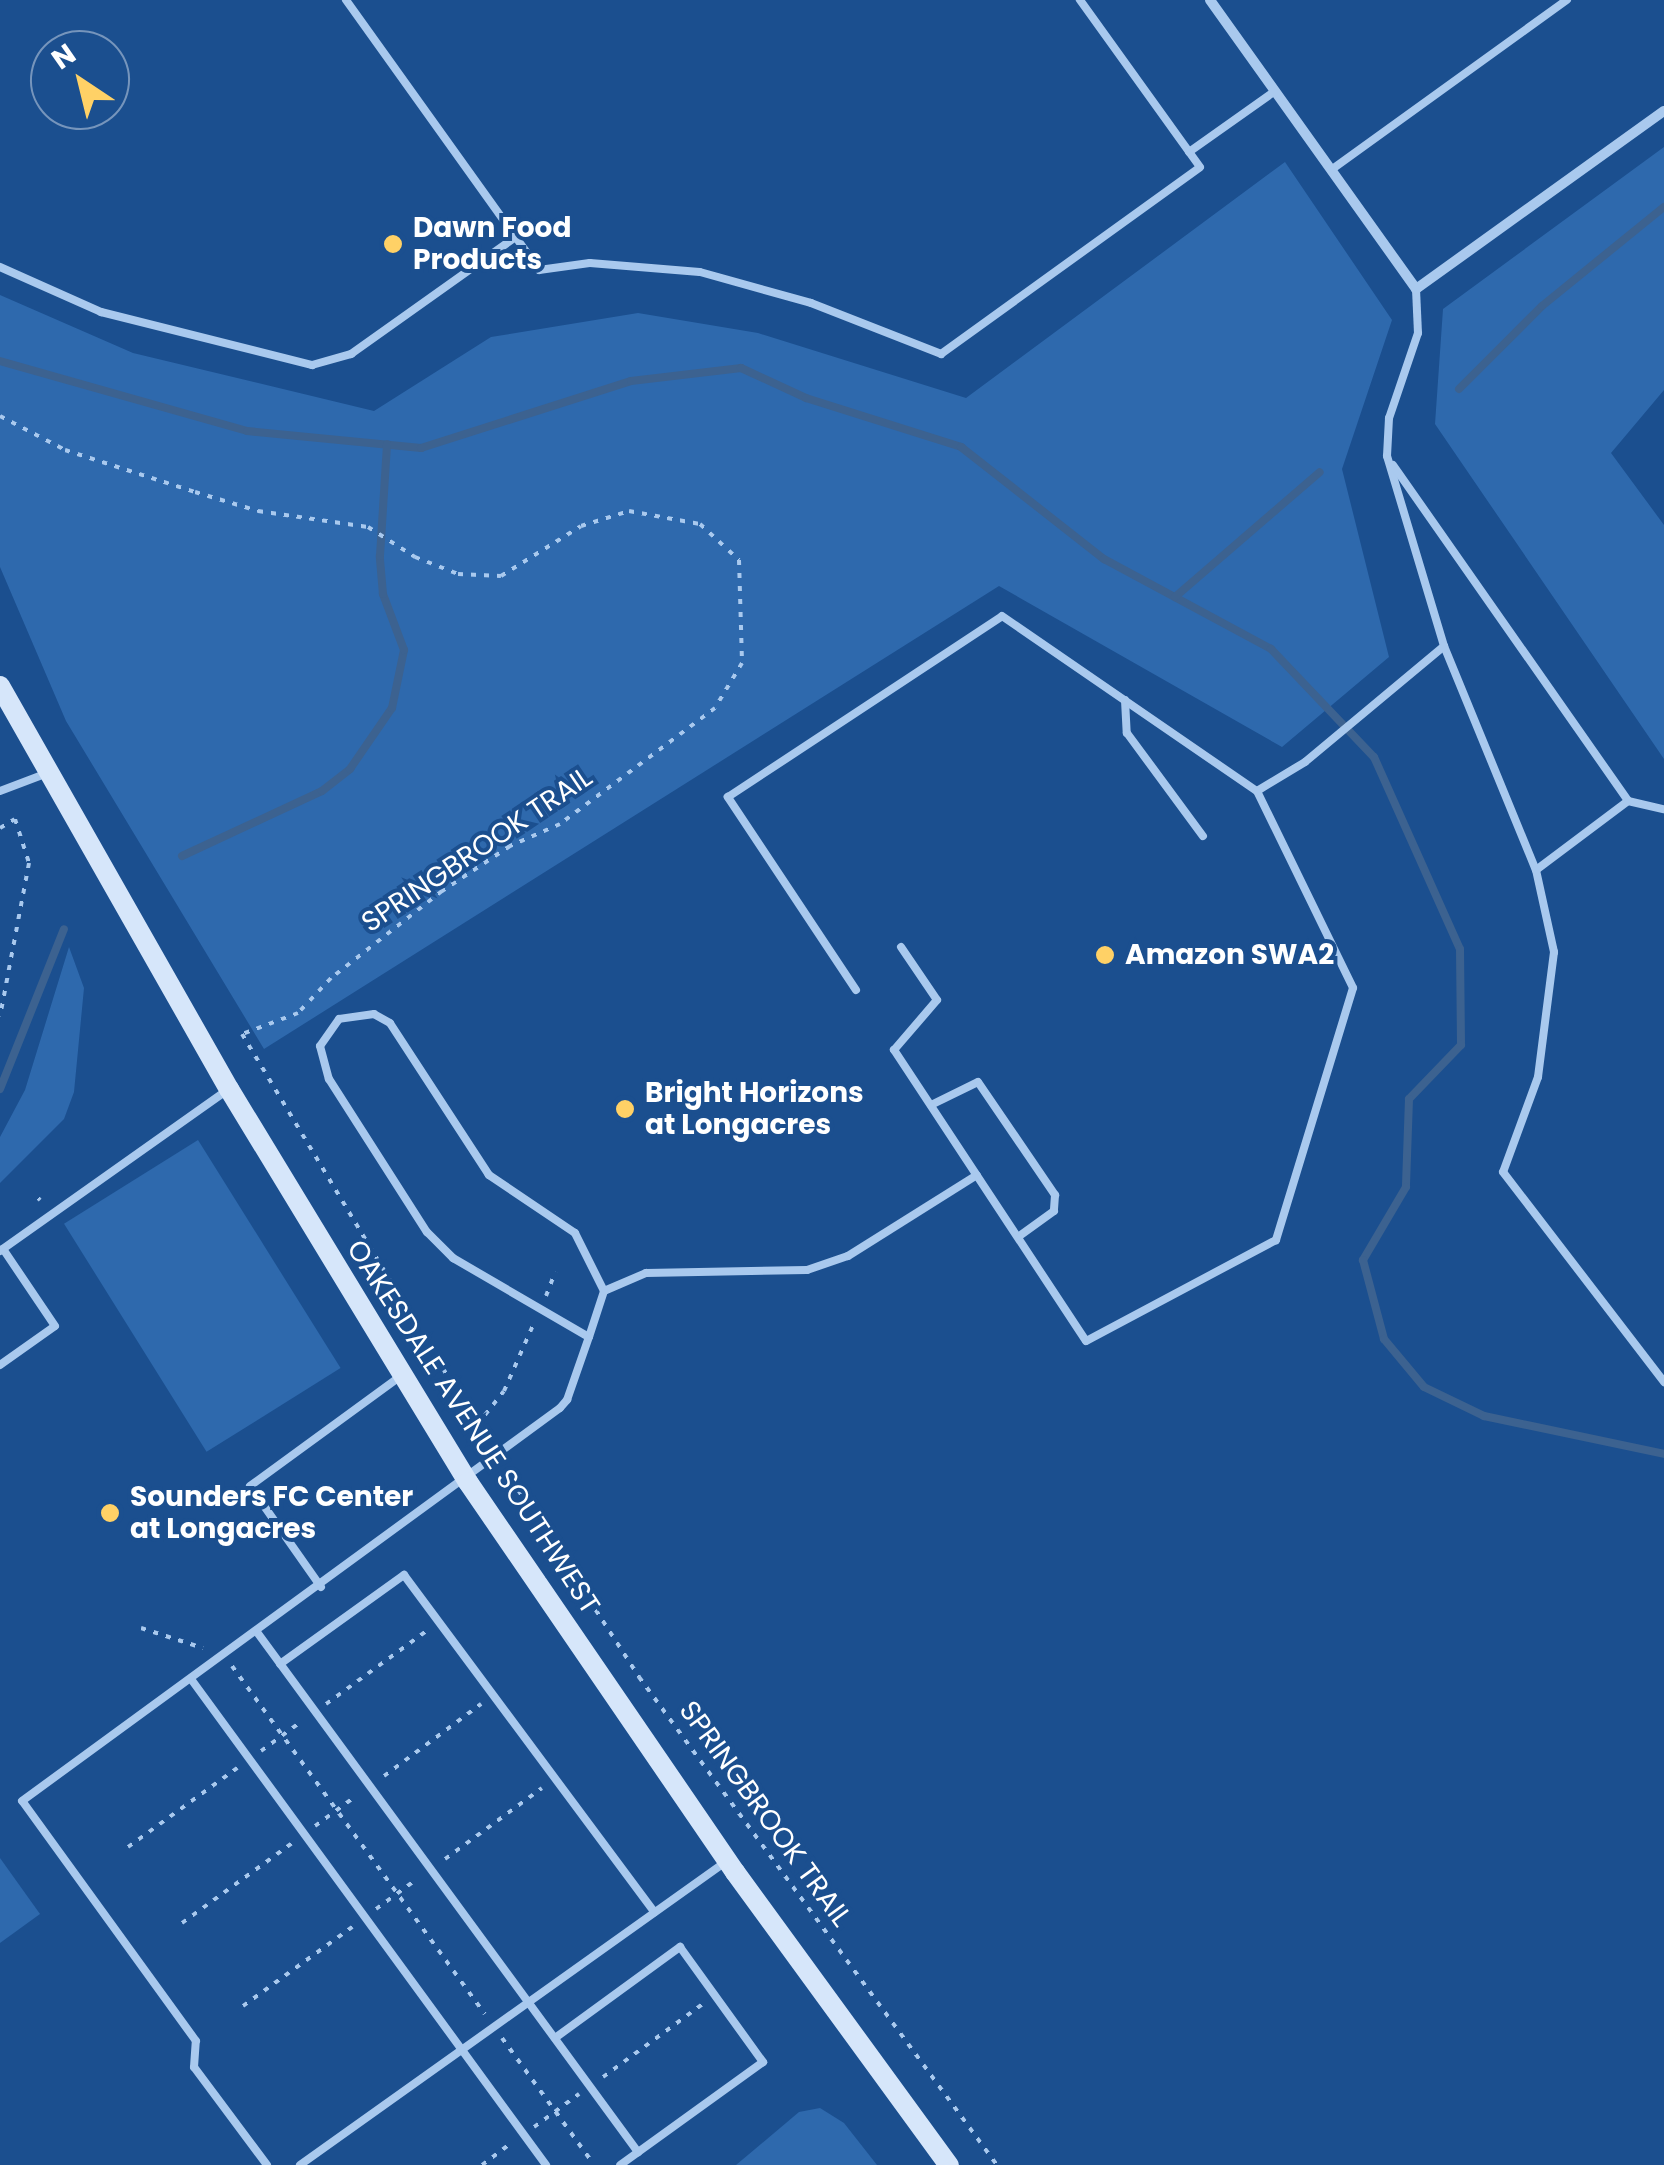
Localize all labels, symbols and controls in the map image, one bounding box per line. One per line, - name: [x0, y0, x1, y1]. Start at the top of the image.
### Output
- north arrow: [30, 30, 130, 130]
- text: N: [44, 35, 83, 79]
- place label: Dawn Food Products: [413, 211, 571, 277]
- marker: Dawn Food Products: [382, 233, 404, 255]
- street label: SPRINGBROOK TRAIL: [355, 760, 599, 940]
- place label: Amazon SWA2: [1125, 938, 1334, 972]
- marker: Amazon SWA2: [1094, 944, 1116, 966]
- place label: Bright Horizons at Longacres: [645, 1076, 864, 1142]
- marker: Bright Horizons at Longacres: [614, 1098, 636, 1120]
- street label: OAKESDALE AVENUE SOUTHWEST: [339, 1234, 607, 1620]
- place label: Sounders FC Center at Longacres: [130, 1480, 413, 1546]
- marker: Sounders FC Center at Longacres: [99, 1502, 121, 1524]
- street label: SPRINGBROOK TRAIL: [672, 1695, 858, 1933]

